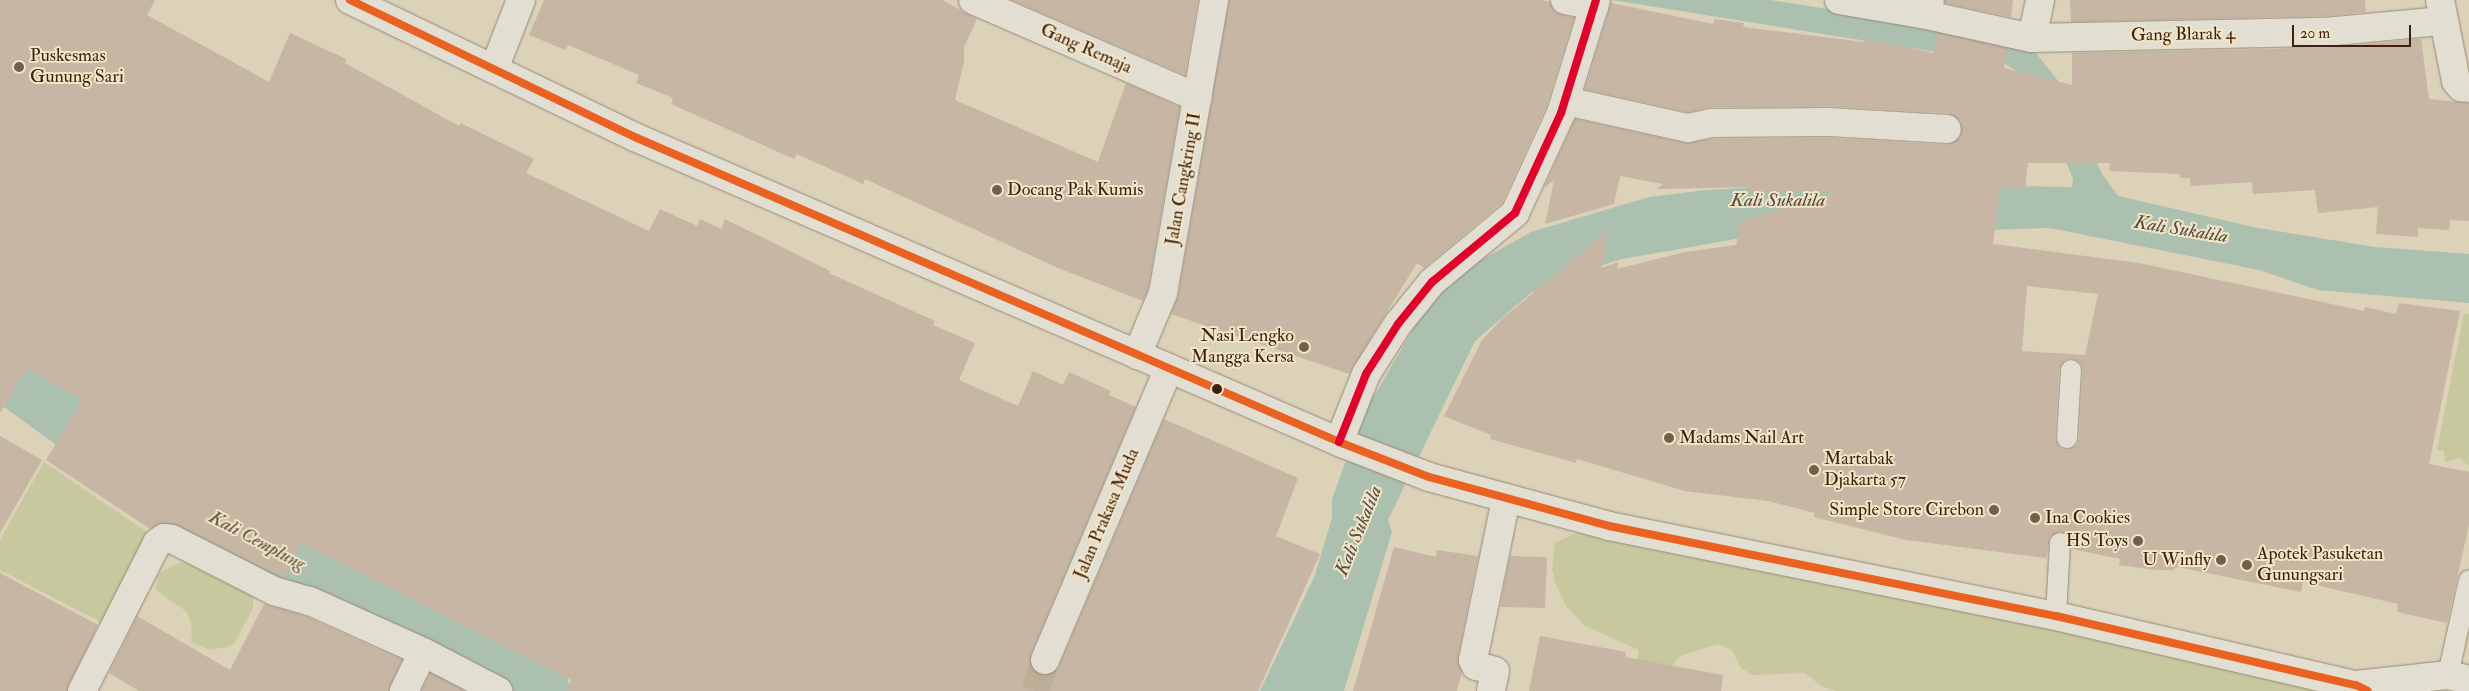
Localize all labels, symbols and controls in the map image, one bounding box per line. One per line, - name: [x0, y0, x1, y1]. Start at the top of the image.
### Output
- scale bar: [2294, 15, 2413, 47]
- street label: Gang Remaja: [1037, 19, 1135, 79]
- street label: Gang Blarak 4: [2131, 23, 2235, 47]
- text: 20 m: [2300, 24, 2330, 43]
- place label: Puskesmas Gunung Sari: [30, 46, 124, 88]
- marker: Puskesmas Gunung Sari: [12, 60, 26, 74]
- street label: Jalan Cangkring II: [1162, 111, 1206, 247]
- place label: Docang Pak Kumis: [1007, 179, 1143, 201]
- marker: Docang Pak Kumis: [991, 184, 1003, 196]
- water label: Kali Sukalila: [1731, 190, 1825, 212]
- water label: Kali Sukalila: [2132, 211, 2230, 249]
- place label: Nasi Lengko Mangga Kersa: [1191, 326, 1294, 368]
- marker: Nasi Lengko Mangga Kersa: [1298, 341, 1310, 353]
- unlabelled marker: [1212, 384, 1222, 394]
- place label: Madams Nail Art: [1679, 427, 1804, 449]
- marker: Madams Nail Art: [1663, 432, 1675, 444]
- street label: Jalan Prakasa Muda: [1070, 445, 1144, 583]
- place label: Martabak Djakarta 57: [1824, 449, 1906, 492]
- marker: Martabak Djakarta 57: [1808, 464, 1820, 476]
- water label: Kali Sukalila: [1331, 483, 1387, 579]
- place label: Simple Store Cirebon: [1829, 499, 1984, 521]
- marker: Simple Store Cirebon: [1988, 504, 2000, 516]
- water label: Kali Cemplung: [205, 506, 309, 576]
- place label: Ina Cookies: [2045, 507, 2130, 529]
- marker: Ina Cookies: [2029, 512, 2041, 524]
- place label: HS Toys: [2066, 530, 2128, 552]
- marker: HS Toys: [2132, 535, 2144, 547]
- place label: Apotek Pasuketan Gunungsari: [2257, 544, 2383, 586]
- place label: U Winfly: [2142, 549, 2211, 571]
- marker: U Winfly: [2215, 554, 2227, 566]
- marker: Apotek Pasuketan Gunungsari: [2241, 559, 2253, 571]

